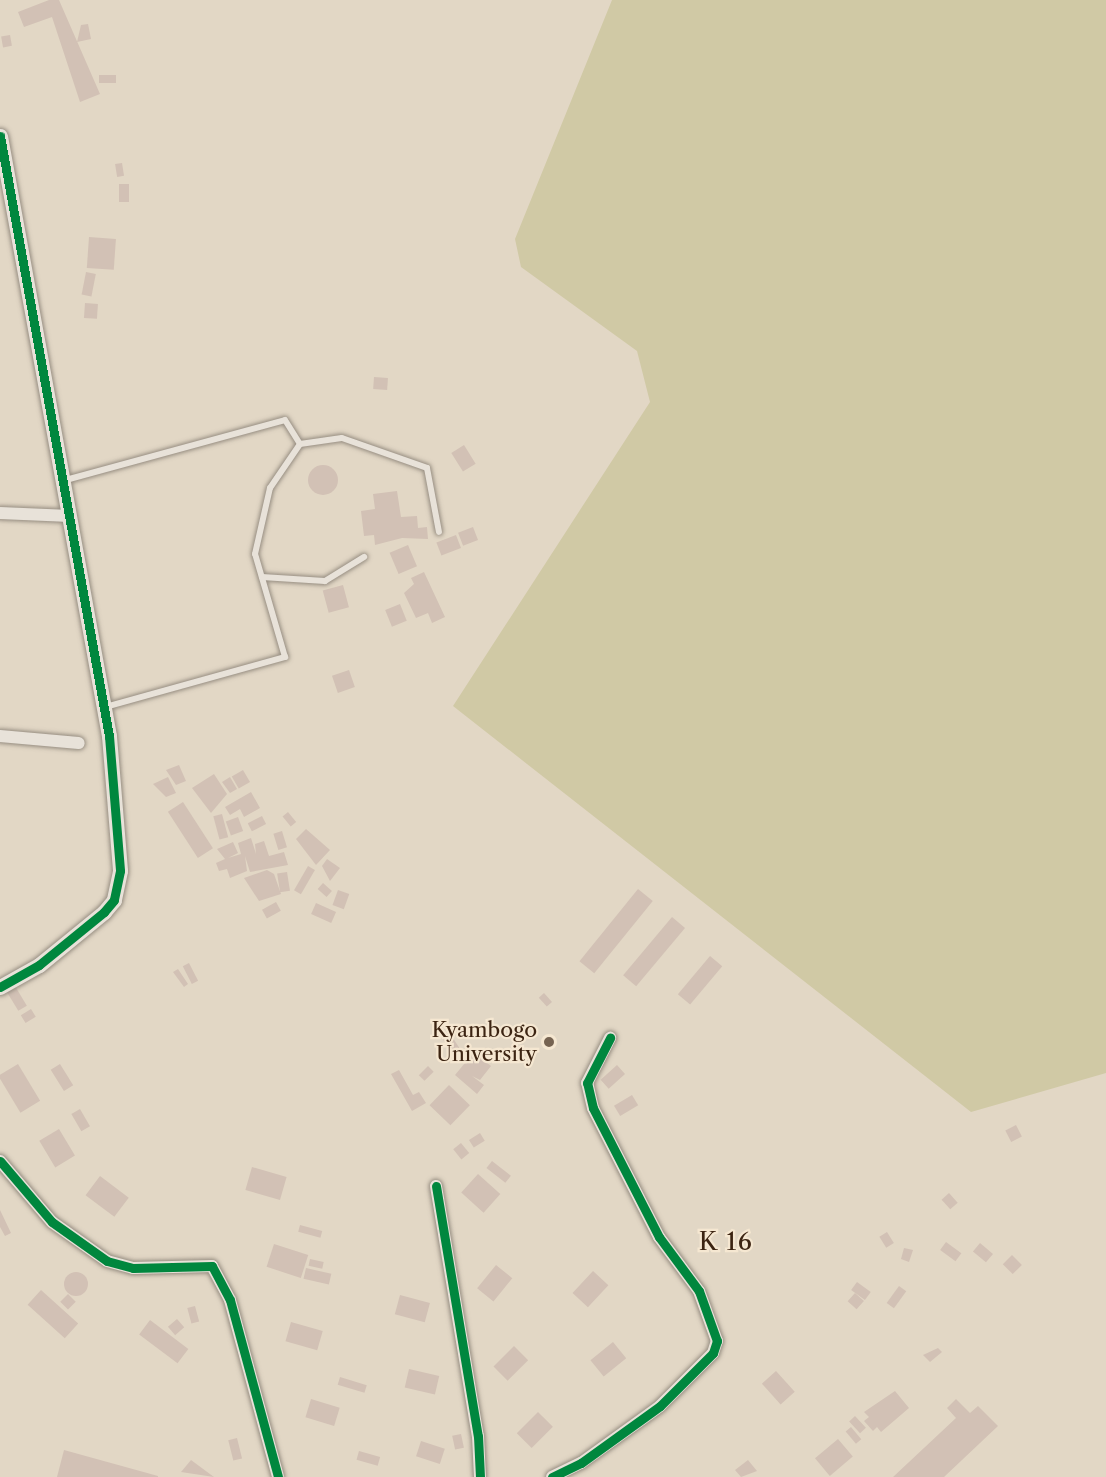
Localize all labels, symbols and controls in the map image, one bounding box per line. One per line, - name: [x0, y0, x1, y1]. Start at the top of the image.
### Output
- place label: Kyambogo University: [431, 1017, 537, 1067]
- marker: Kyambogo University: [542, 1035, 556, 1049]
- district label: K 16: [698, 1228, 754, 1256]

